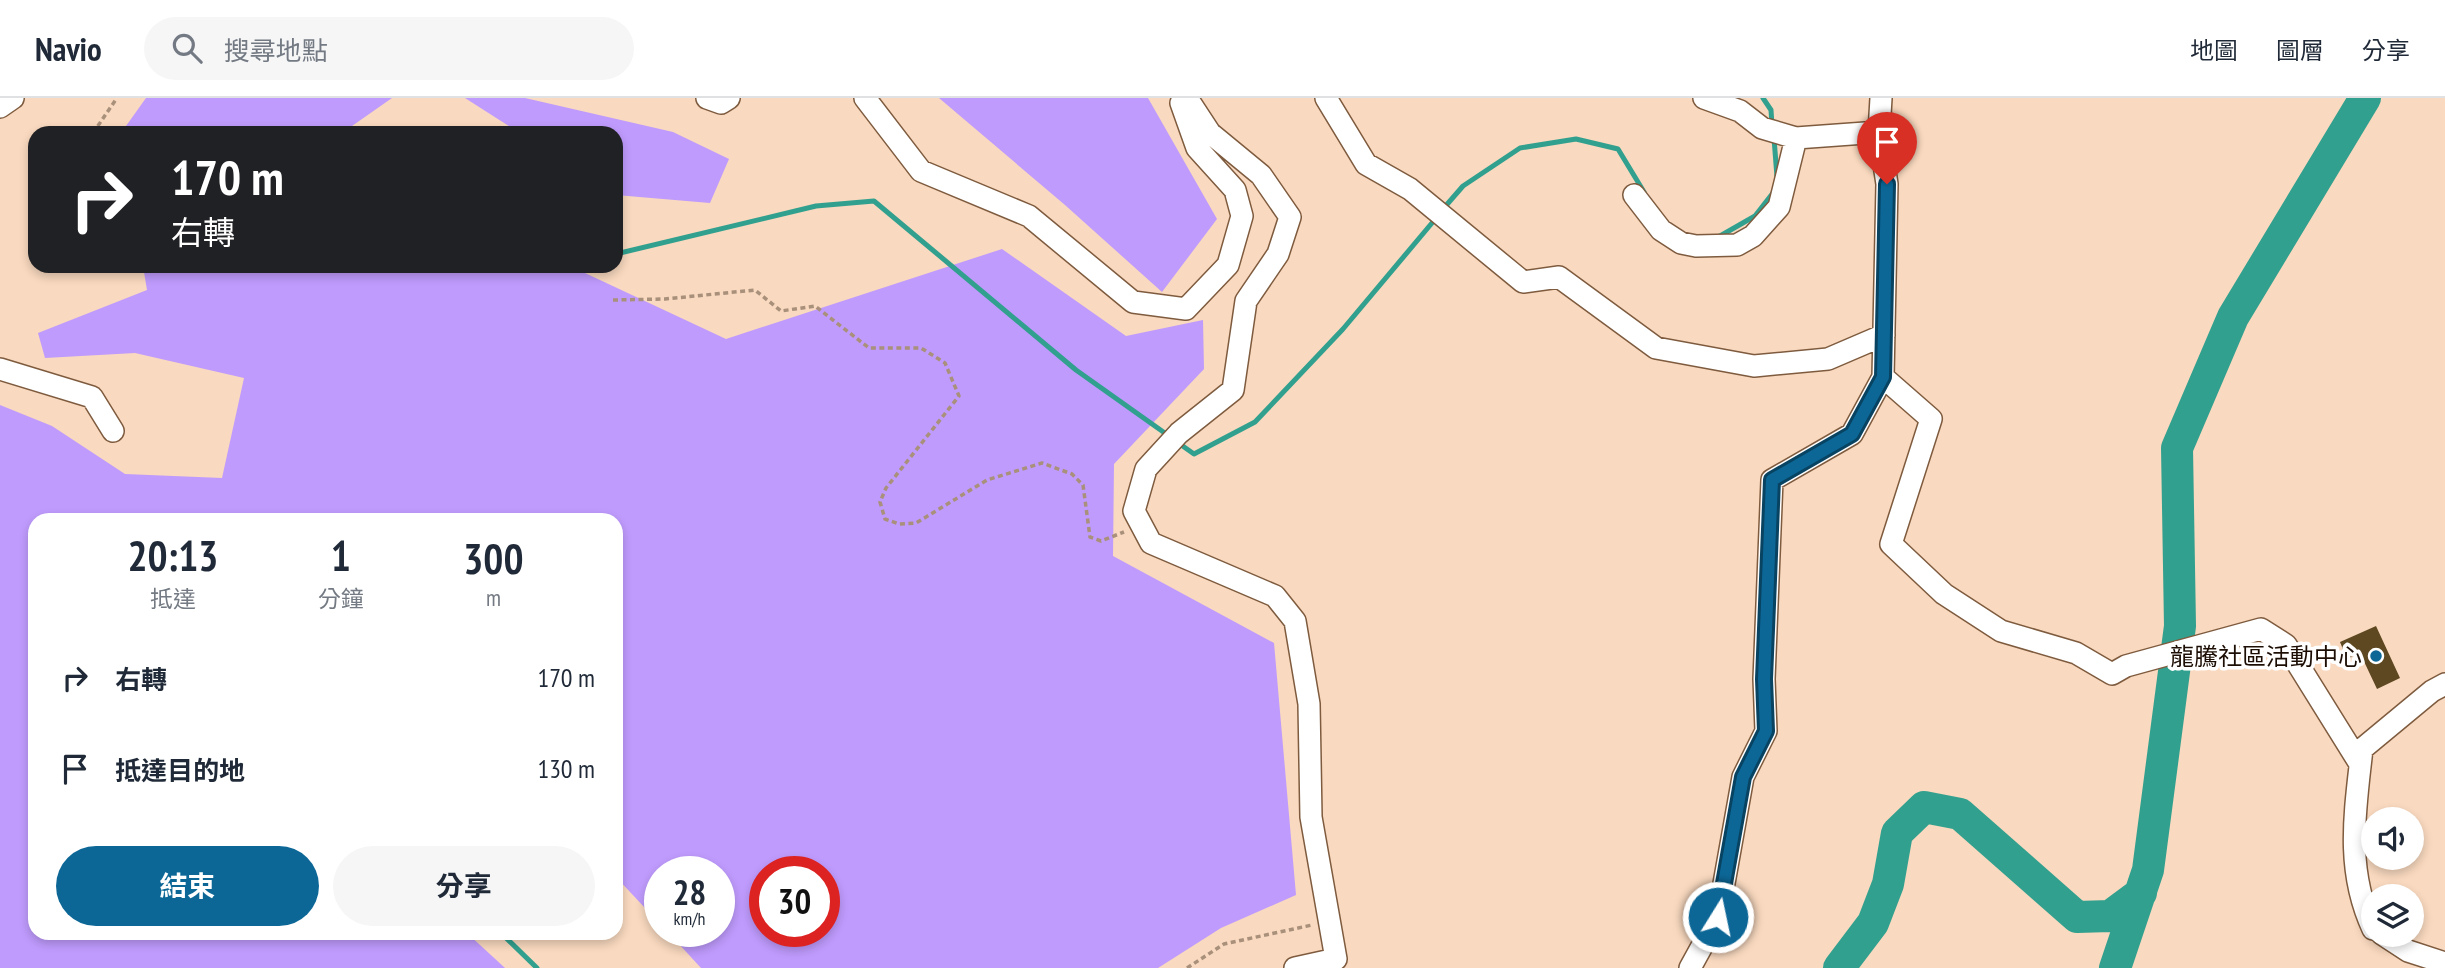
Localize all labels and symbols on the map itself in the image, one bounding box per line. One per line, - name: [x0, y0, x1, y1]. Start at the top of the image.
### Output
- pin: [1857, 112, 1917, 184]
- place label: 龍騰社區活動中心: [2170, 641, 2362, 672]
- marker: 龍騰社區活動中心: [2368, 648, 2384, 664]
- speed limit sign: 30: [749, 856, 840, 947]
- position arrow: [1681, 880, 1755, 954]

